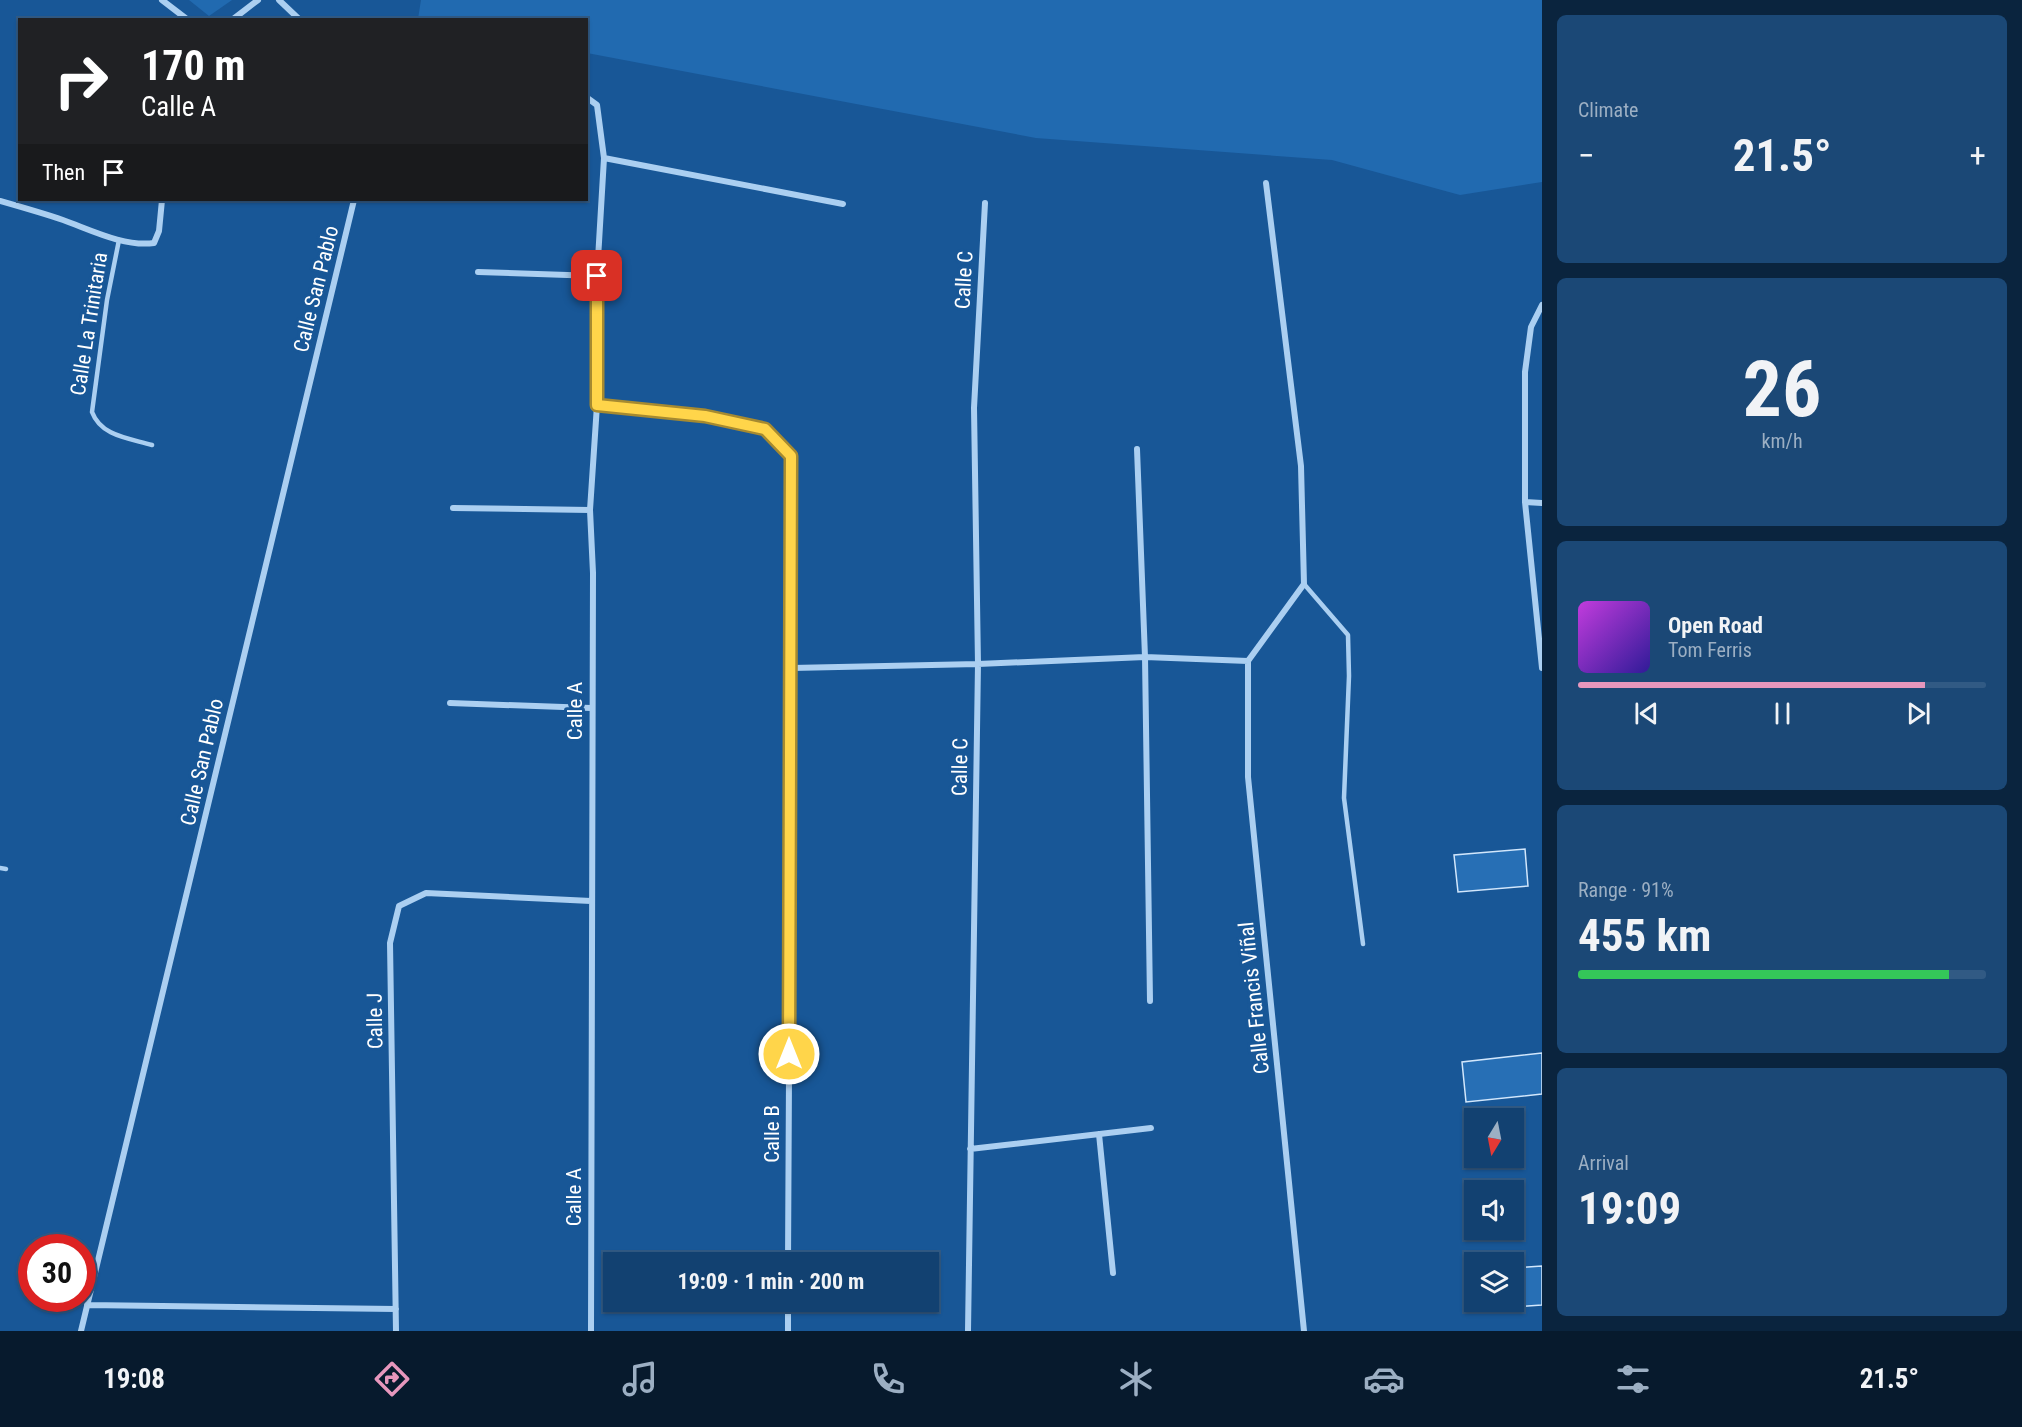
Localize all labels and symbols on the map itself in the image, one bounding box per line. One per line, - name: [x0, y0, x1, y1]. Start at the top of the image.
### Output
- street label: Calle San Pablo: [289, 223, 343, 355]
- pin: [571, 250, 622, 301]
- street label: Calle C: [950, 250, 978, 310]
- street label: Calle La Trinitaria: [66, 251, 112, 397]
- street label: Calle A: [563, 682, 587, 740]
- street label: Calle San Pablo: [176, 696, 228, 828]
- street label: Calle C: [947, 738, 973, 796]
- street label: Calle Francis Viñal: [1234, 921, 1274, 1075]
- street label: Calle J: [363, 993, 387, 1049]
- position arrow: [757, 1022, 821, 1086]
- street label: Calle B: [760, 1105, 784, 1163]
- north arrow: [1464, 1108, 1524, 1168]
- street label: Calle A: [562, 1168, 586, 1226]
- speed limit sign: 30: [18, 1234, 96, 1312]

